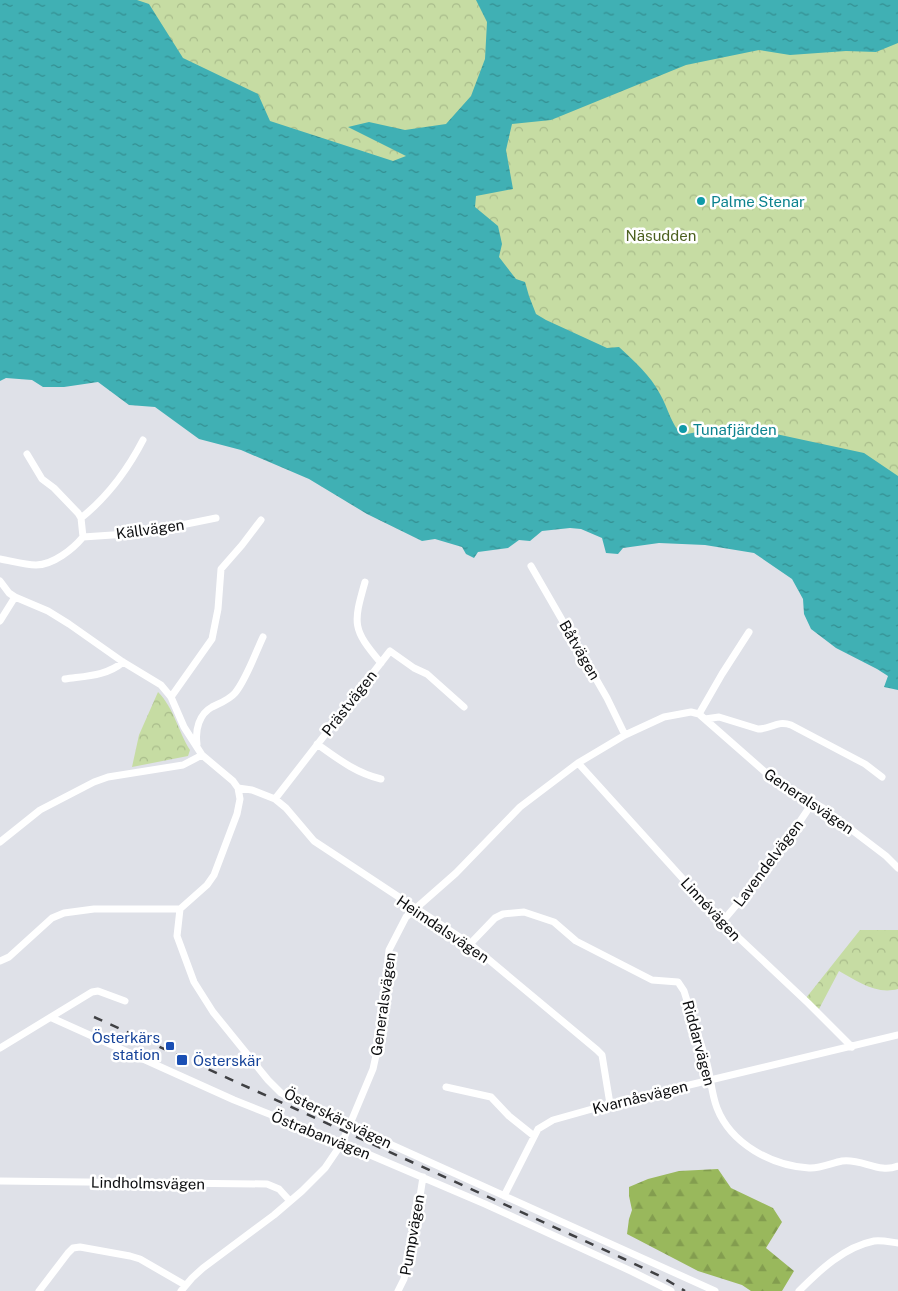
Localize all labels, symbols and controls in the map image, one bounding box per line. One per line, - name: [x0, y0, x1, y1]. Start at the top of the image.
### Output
- place label: Palme Stenar: [711, 193, 805, 210]
- marker: Palme Stenar: [695, 195, 707, 207]
- park label: Näsudden: [626, 227, 696, 244]
- place label: Tunafjärden: [693, 421, 777, 438]
- marker: Tunafjärden: [677, 423, 689, 435]
- street label: Källvägen: [115, 516, 185, 542]
- street label: Båtvägen: [556, 617, 604, 683]
- street label: Prästvägen: [318, 667, 380, 739]
- street label: Generalsvägen: [761, 765, 857, 837]
- street label: Lavendelvägen: [730, 816, 806, 910]
- street label: Linnévägen: [677, 874, 745, 944]
- street label: Heimdalsvägen: [394, 892, 492, 966]
- street label: Generalsvägen: [367, 951, 399, 1057]
- street label: Riddarvägen: [679, 998, 719, 1088]
- place label: Österkärs station: [92, 1028, 160, 1063]
- marker: Österkärs station: [164, 1040, 176, 1052]
- place label: Österskär: [193, 1051, 261, 1069]
- marker: Österskär: [175, 1053, 189, 1067]
- street label: Kvarnåsvägen: [591, 1077, 689, 1117]
- street label: Österskärsvägen: [281, 1084, 395, 1151]
- street label: Östrabanvägen: [269, 1106, 373, 1163]
- street label: Lindholmsvägen: [91, 1174, 205, 1192]
- street label: Pumpvägen: [397, 1193, 427, 1277]

